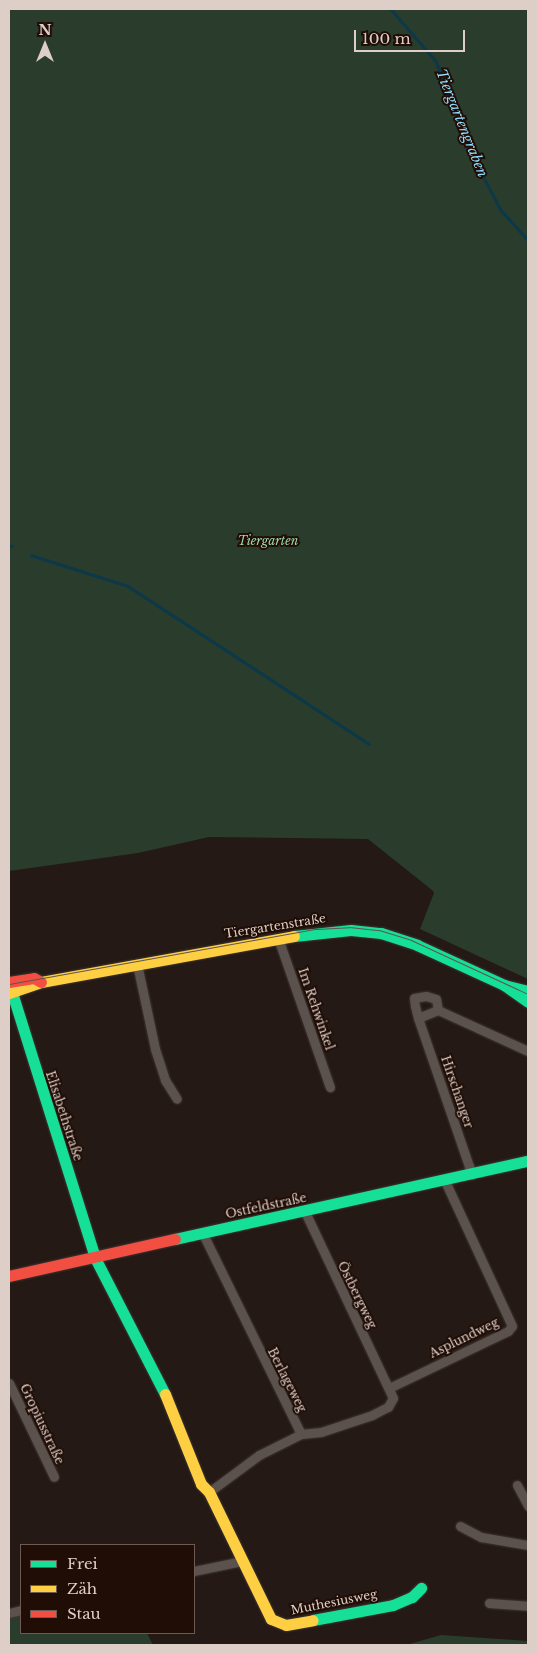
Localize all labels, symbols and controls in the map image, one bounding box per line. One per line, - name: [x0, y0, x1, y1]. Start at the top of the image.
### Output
- north arrow: [20, 20, 70, 70]
- scale bar: [357, 20, 468, 52]
- text: N: [38, 21, 52, 39]
- text: 100 m: [362, 29, 411, 48]
- water label: Tiergartengraben: [433, 67, 491, 179]
- park label: Tiergarten: [238, 534, 298, 548]
- street label: Tiergartenstraße: [223, 911, 327, 941]
- street label: Im Rehwinkel: [295, 966, 337, 1052]
- street label: Hirschanger: [438, 1054, 476, 1130]
- street label: Elisabethstraße: [43, 1069, 85, 1163]
- street label: Ostfeldstraße: [224, 1190, 308, 1222]
- street label: Östbergweg: [335, 1259, 379, 1331]
- street label: Asplundweg: [427, 1315, 501, 1361]
- street label: Berlageweg: [265, 1345, 309, 1415]
- street label: Gropiusstraße: [17, 1382, 67, 1466]
- legend: [20, 1544, 195, 1634]
- text: Frei: [67, 1554, 98, 1573]
- text: Zäh: [67, 1579, 97, 1598]
- street label: Muthesiusweg: [290, 1587, 378, 1617]
- text: Stau: [67, 1604, 101, 1623]

